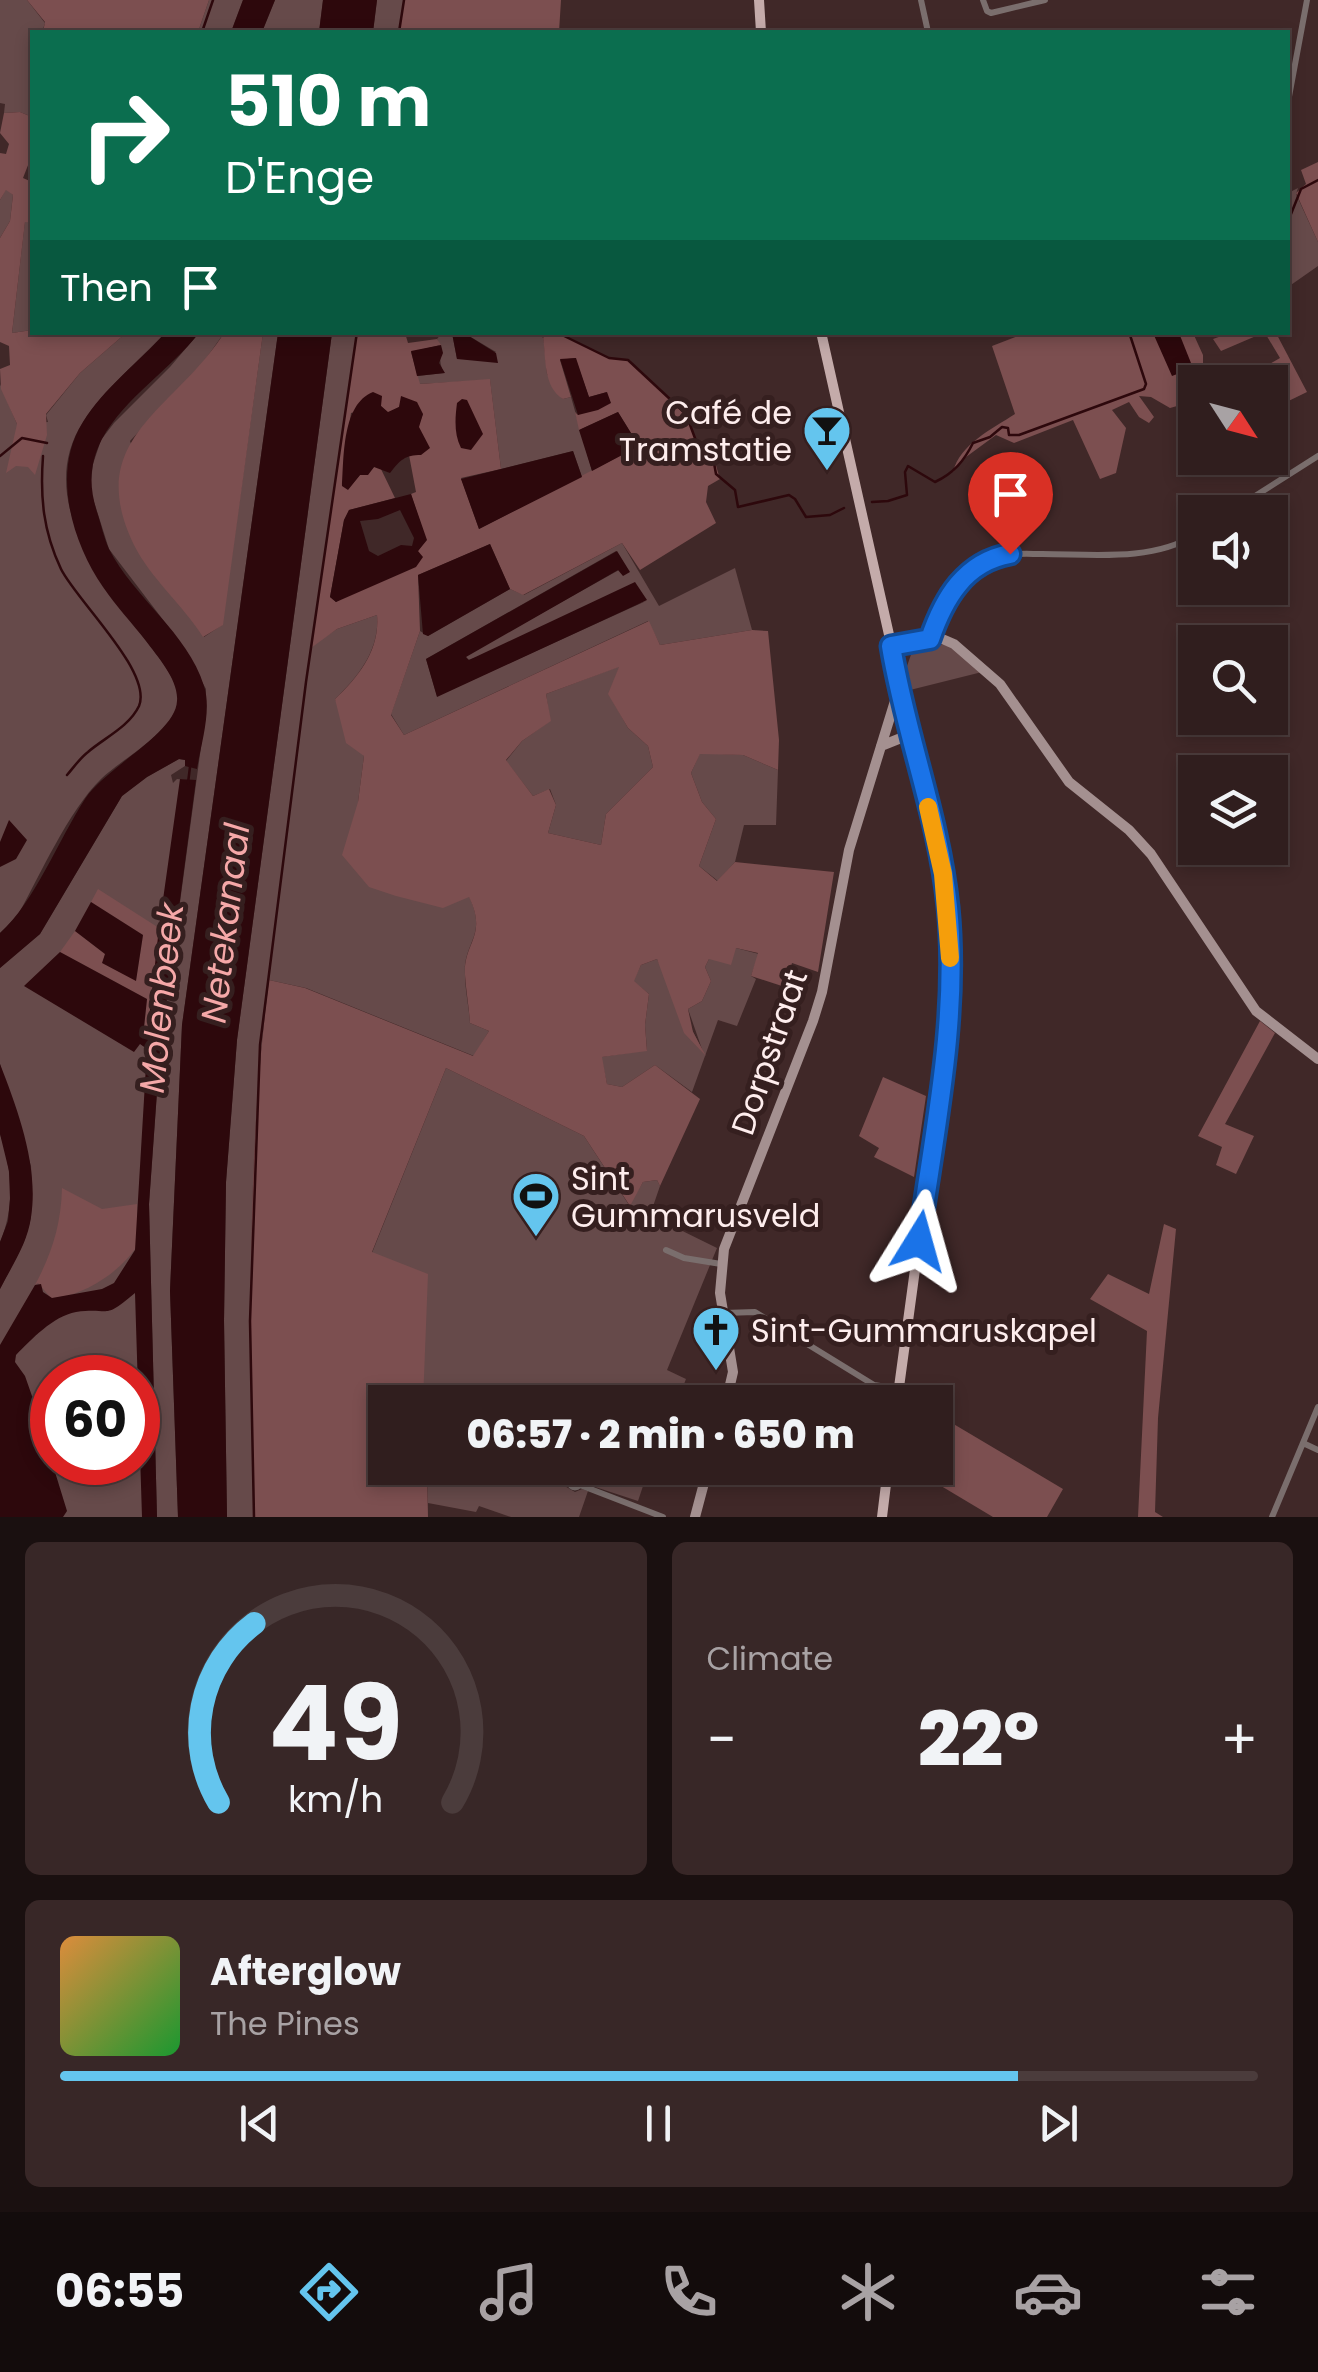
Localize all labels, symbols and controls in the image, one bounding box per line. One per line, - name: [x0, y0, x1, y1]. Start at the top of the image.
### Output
- text: 510 m: [225, 52, 431, 151]
- icon: right: [60, 70, 190, 200]
- text: D'Enge: [225, 146, 374, 209]
- icon: arrive: [173, 260, 228, 315]
- text: Then: [60, 261, 153, 314]
- north arrow: [1178, 365, 1288, 475]
- map controls: [1178, 365, 1288, 865]
- place label: Café de Tramstatie: [619, 390, 792, 472]
- bar icon: Café de Tramstatie: [801, 404, 853, 472]
- pin: [968, 452, 1053, 555]
- icon: arrive: [983, 467, 1038, 522]
- button: sound: [1178, 495, 1288, 605]
- button: search: [1178, 625, 1288, 735]
- button: layers: [1178, 755, 1288, 865]
- water label: Netekanaal: [188, 820, 262, 1026]
- water label: Molenbeek: [127, 899, 196, 1095]
- street label: Dorpstraat: [720, 963, 818, 1141]
- place label: Sint Gummarusveld: [571, 1156, 820, 1238]
- sports icon: Sint Gummarusveld: [510, 1170, 562, 1238]
- position arrow: [867, 1189, 971, 1293]
- church icon: Sint-Gummaruskapel: [690, 1304, 742, 1372]
- place label: Sint-Gummaruskapel: [751, 1308, 1097, 1353]
- speed limit sign: 60: [30, 1355, 160, 1485]
- text: 06:57 · 2 min · 650 m: [467, 1408, 854, 1461]
- text: Climate: [707, 1636, 833, 1681]
- text: 49: [269, 1651, 403, 1796]
- text: 22°: [918, 1687, 1039, 1792]
- text: −: [707, 1701, 737, 1778]
- text: +: [1220, 1701, 1258, 1778]
- text: km/h: [288, 1774, 383, 1825]
- text: Afterglow: [210, 1945, 401, 1998]
- text: The Pines: [210, 2001, 360, 2046]
- icon: previous: [232, 2096, 287, 2151]
- icon: pause: [631, 2096, 686, 2151]
- icon: next: [1031, 2096, 1086, 2151]
- icon: directions: [294, 2257, 364, 2327]
- icon: music: [474, 2257, 544, 2327]
- icon: phone: [654, 2257, 724, 2327]
- icon: climate: [833, 2257, 903, 2327]
- icon: car: [1013, 2257, 1083, 2327]
- icon: filters: [1193, 2257, 1263, 2327]
- text: 06:55: [55, 2260, 184, 2323]

